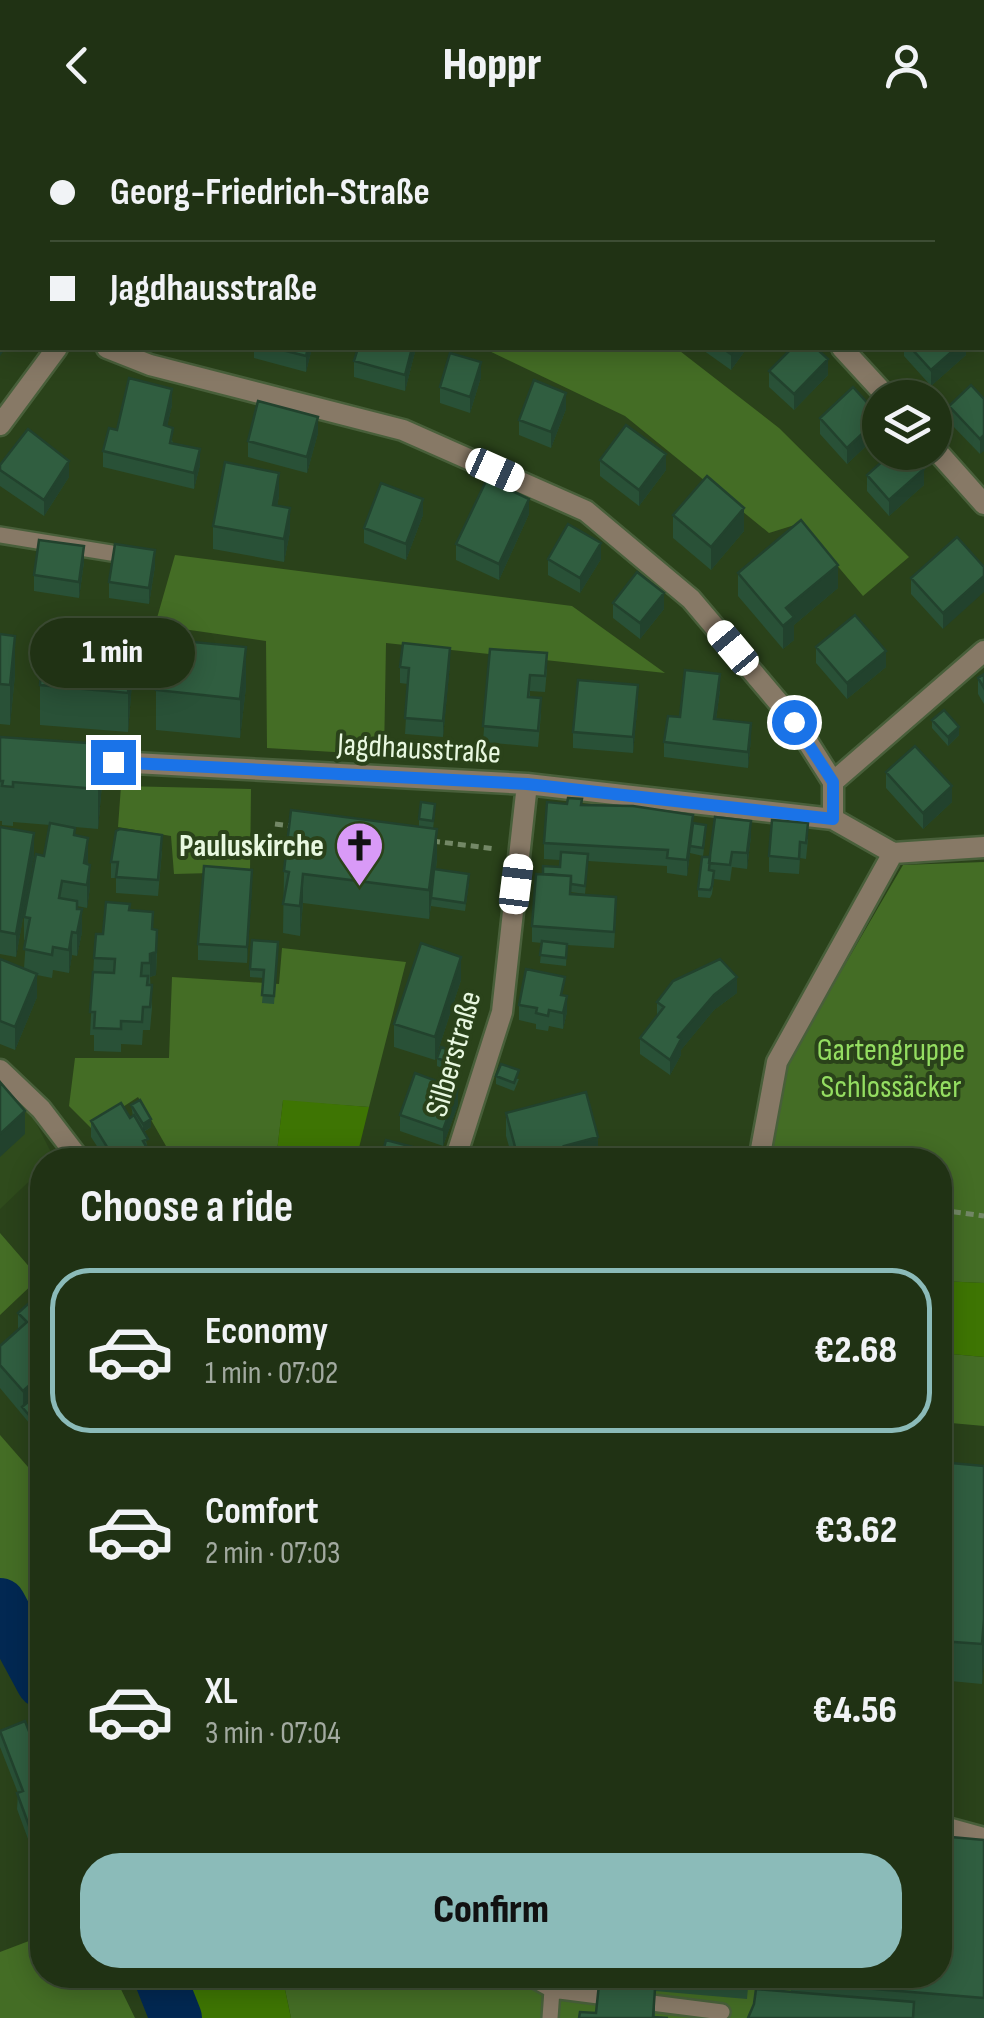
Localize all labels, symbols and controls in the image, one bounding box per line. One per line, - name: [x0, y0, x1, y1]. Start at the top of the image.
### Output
- icon: back: [50, 38, 105, 93]
- text: Hoppr: [443, 38, 541, 93]
- icon: person: [879, 38, 934, 93]
- text: Georg-Friedrich-Straße: [110, 170, 430, 215]
- text: Jagdhausstraße: [110, 266, 317, 311]
- map controls: [862, 380, 952, 470]
- button: layers: [862, 380, 952, 470]
- car: [461, 444, 529, 496]
- car: [702, 615, 764, 681]
- callout: 1 min: [31, 617, 196, 687]
- text: 1 min: [82, 633, 143, 672]
- route start: [772, 700, 817, 745]
- street label: Jagdhausstraße: [335, 725, 502, 773]
- route end: [91, 740, 136, 785]
- church icon: Pauluskirche: [333, 820, 385, 888]
- place label: Pauluskirche: [179, 827, 324, 866]
- car: [497, 852, 535, 916]
- street label: Silberstraße: [417, 987, 491, 1121]
- park label: Gartengruppe Schlossäcker: [817, 1031, 965, 1107]
- text: Choose a ride: [80, 1180, 293, 1235]
- icon: car: [85, 1306, 175, 1396]
- text: Economy: [205, 1309, 328, 1354]
- text: €2.68: [814, 1328, 897, 1373]
- text: 1 min · 07:02: [205, 1354, 338, 1393]
- icon: car: [85, 1486, 175, 1576]
- text: Comfort: [205, 1489, 319, 1534]
- text: €3.62: [815, 1508, 897, 1553]
- text: 2 min · 07:03: [205, 1534, 341, 1573]
- icon: car: [85, 1666, 175, 1756]
- text: XL: [205, 1669, 238, 1714]
- text: €4.56: [813, 1688, 897, 1733]
- text: 3 min · 07:04: [205, 1714, 341, 1753]
- button: Confirm: [80, 1853, 902, 1968]

